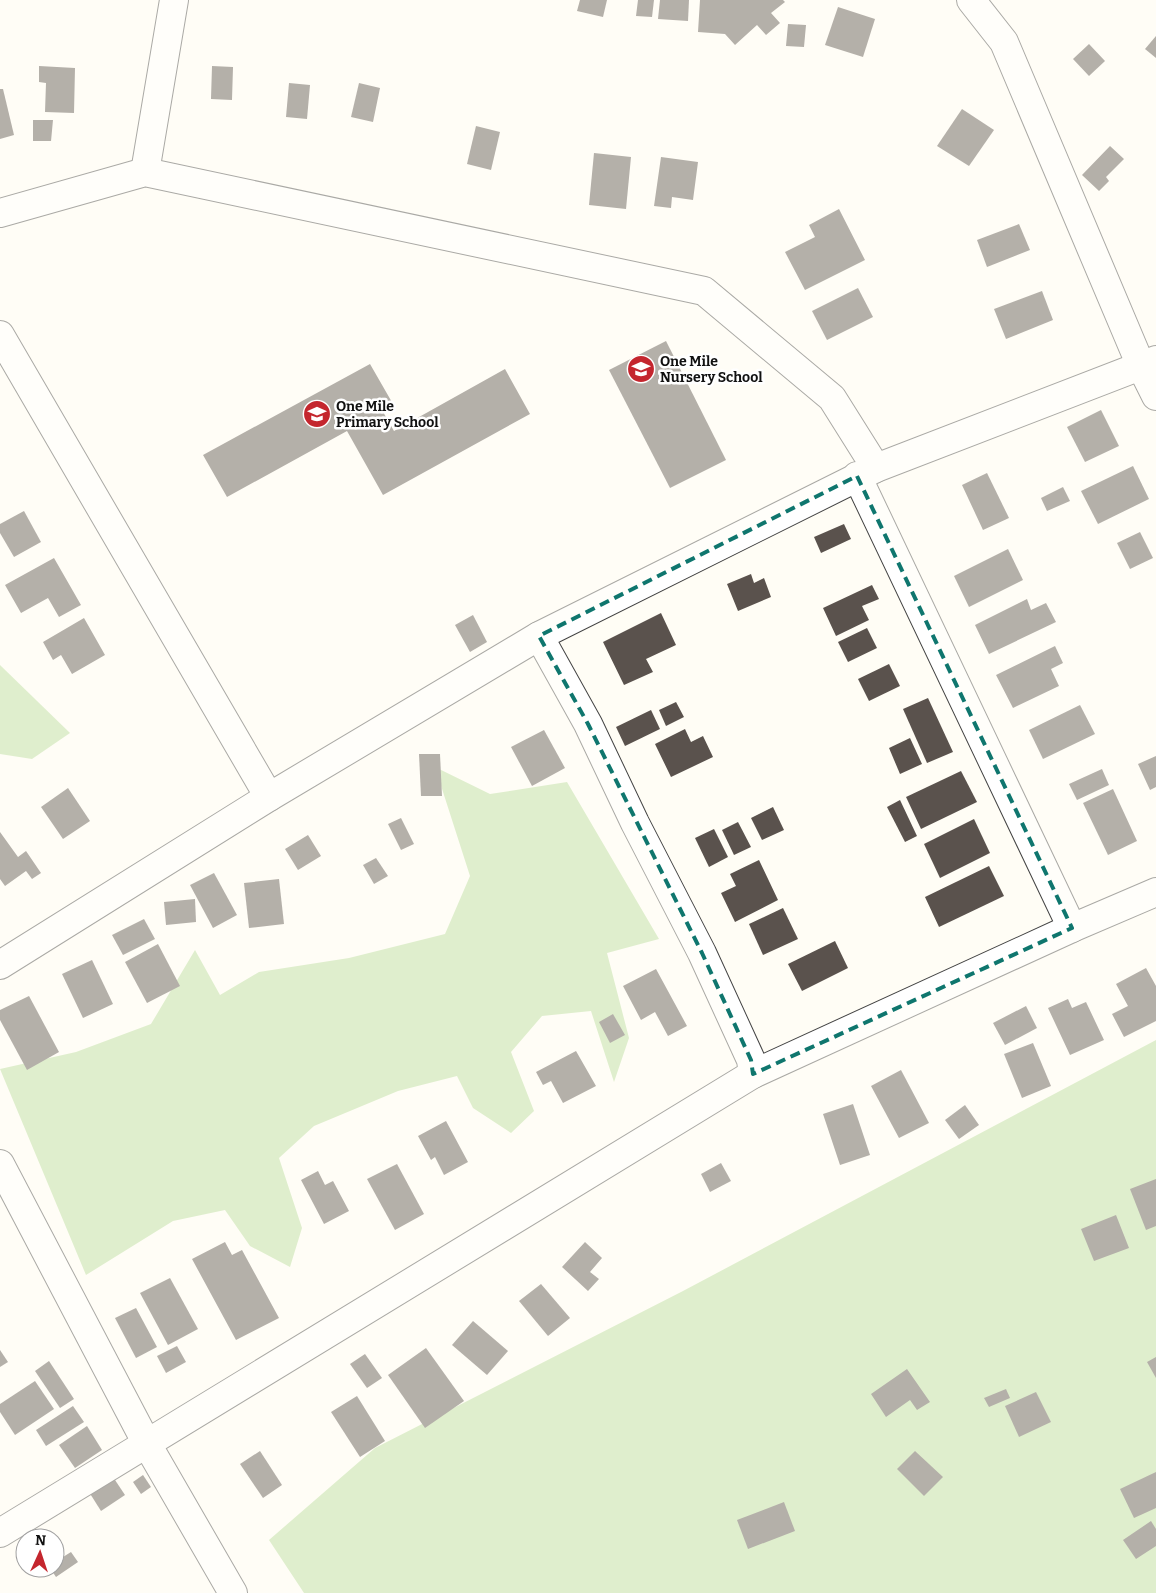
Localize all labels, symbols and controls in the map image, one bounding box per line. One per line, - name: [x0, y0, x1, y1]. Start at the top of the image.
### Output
- place label: One Mile Nursery School: [660, 353, 763, 386]
- school or university icon: One Mile Nursery School: [626, 354, 656, 384]
- place label: One Mile Primary School: [336, 398, 439, 431]
- school or university icon: One Mile Primary School: [302, 399, 332, 429]
- north arrow: [15, 1528, 65, 1578]
- text: N: [35, 1532, 47, 1549]

